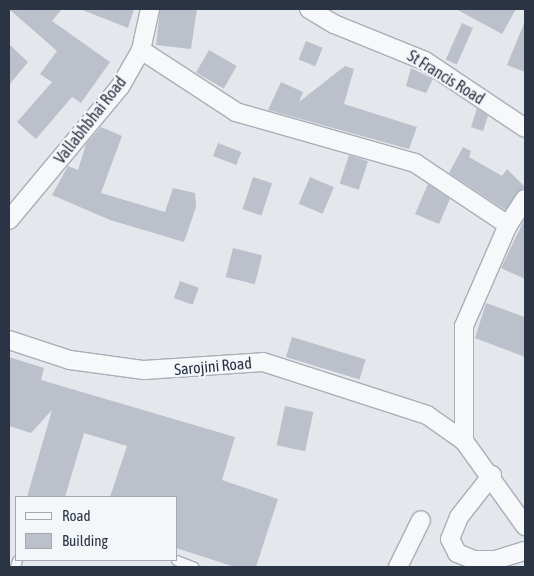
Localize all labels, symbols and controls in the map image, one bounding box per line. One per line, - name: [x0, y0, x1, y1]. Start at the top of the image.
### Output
- street label: St Francis Road: [404, 46, 488, 108]
- street label: Vallabhbhai Road: [50, 73, 130, 167]
- street label: Sarojini Road: [173, 353, 253, 379]
- legend: [15, 496, 178, 561]
- text: Road: [62, 507, 91, 524]
- text: Building: [62, 532, 108, 549]

